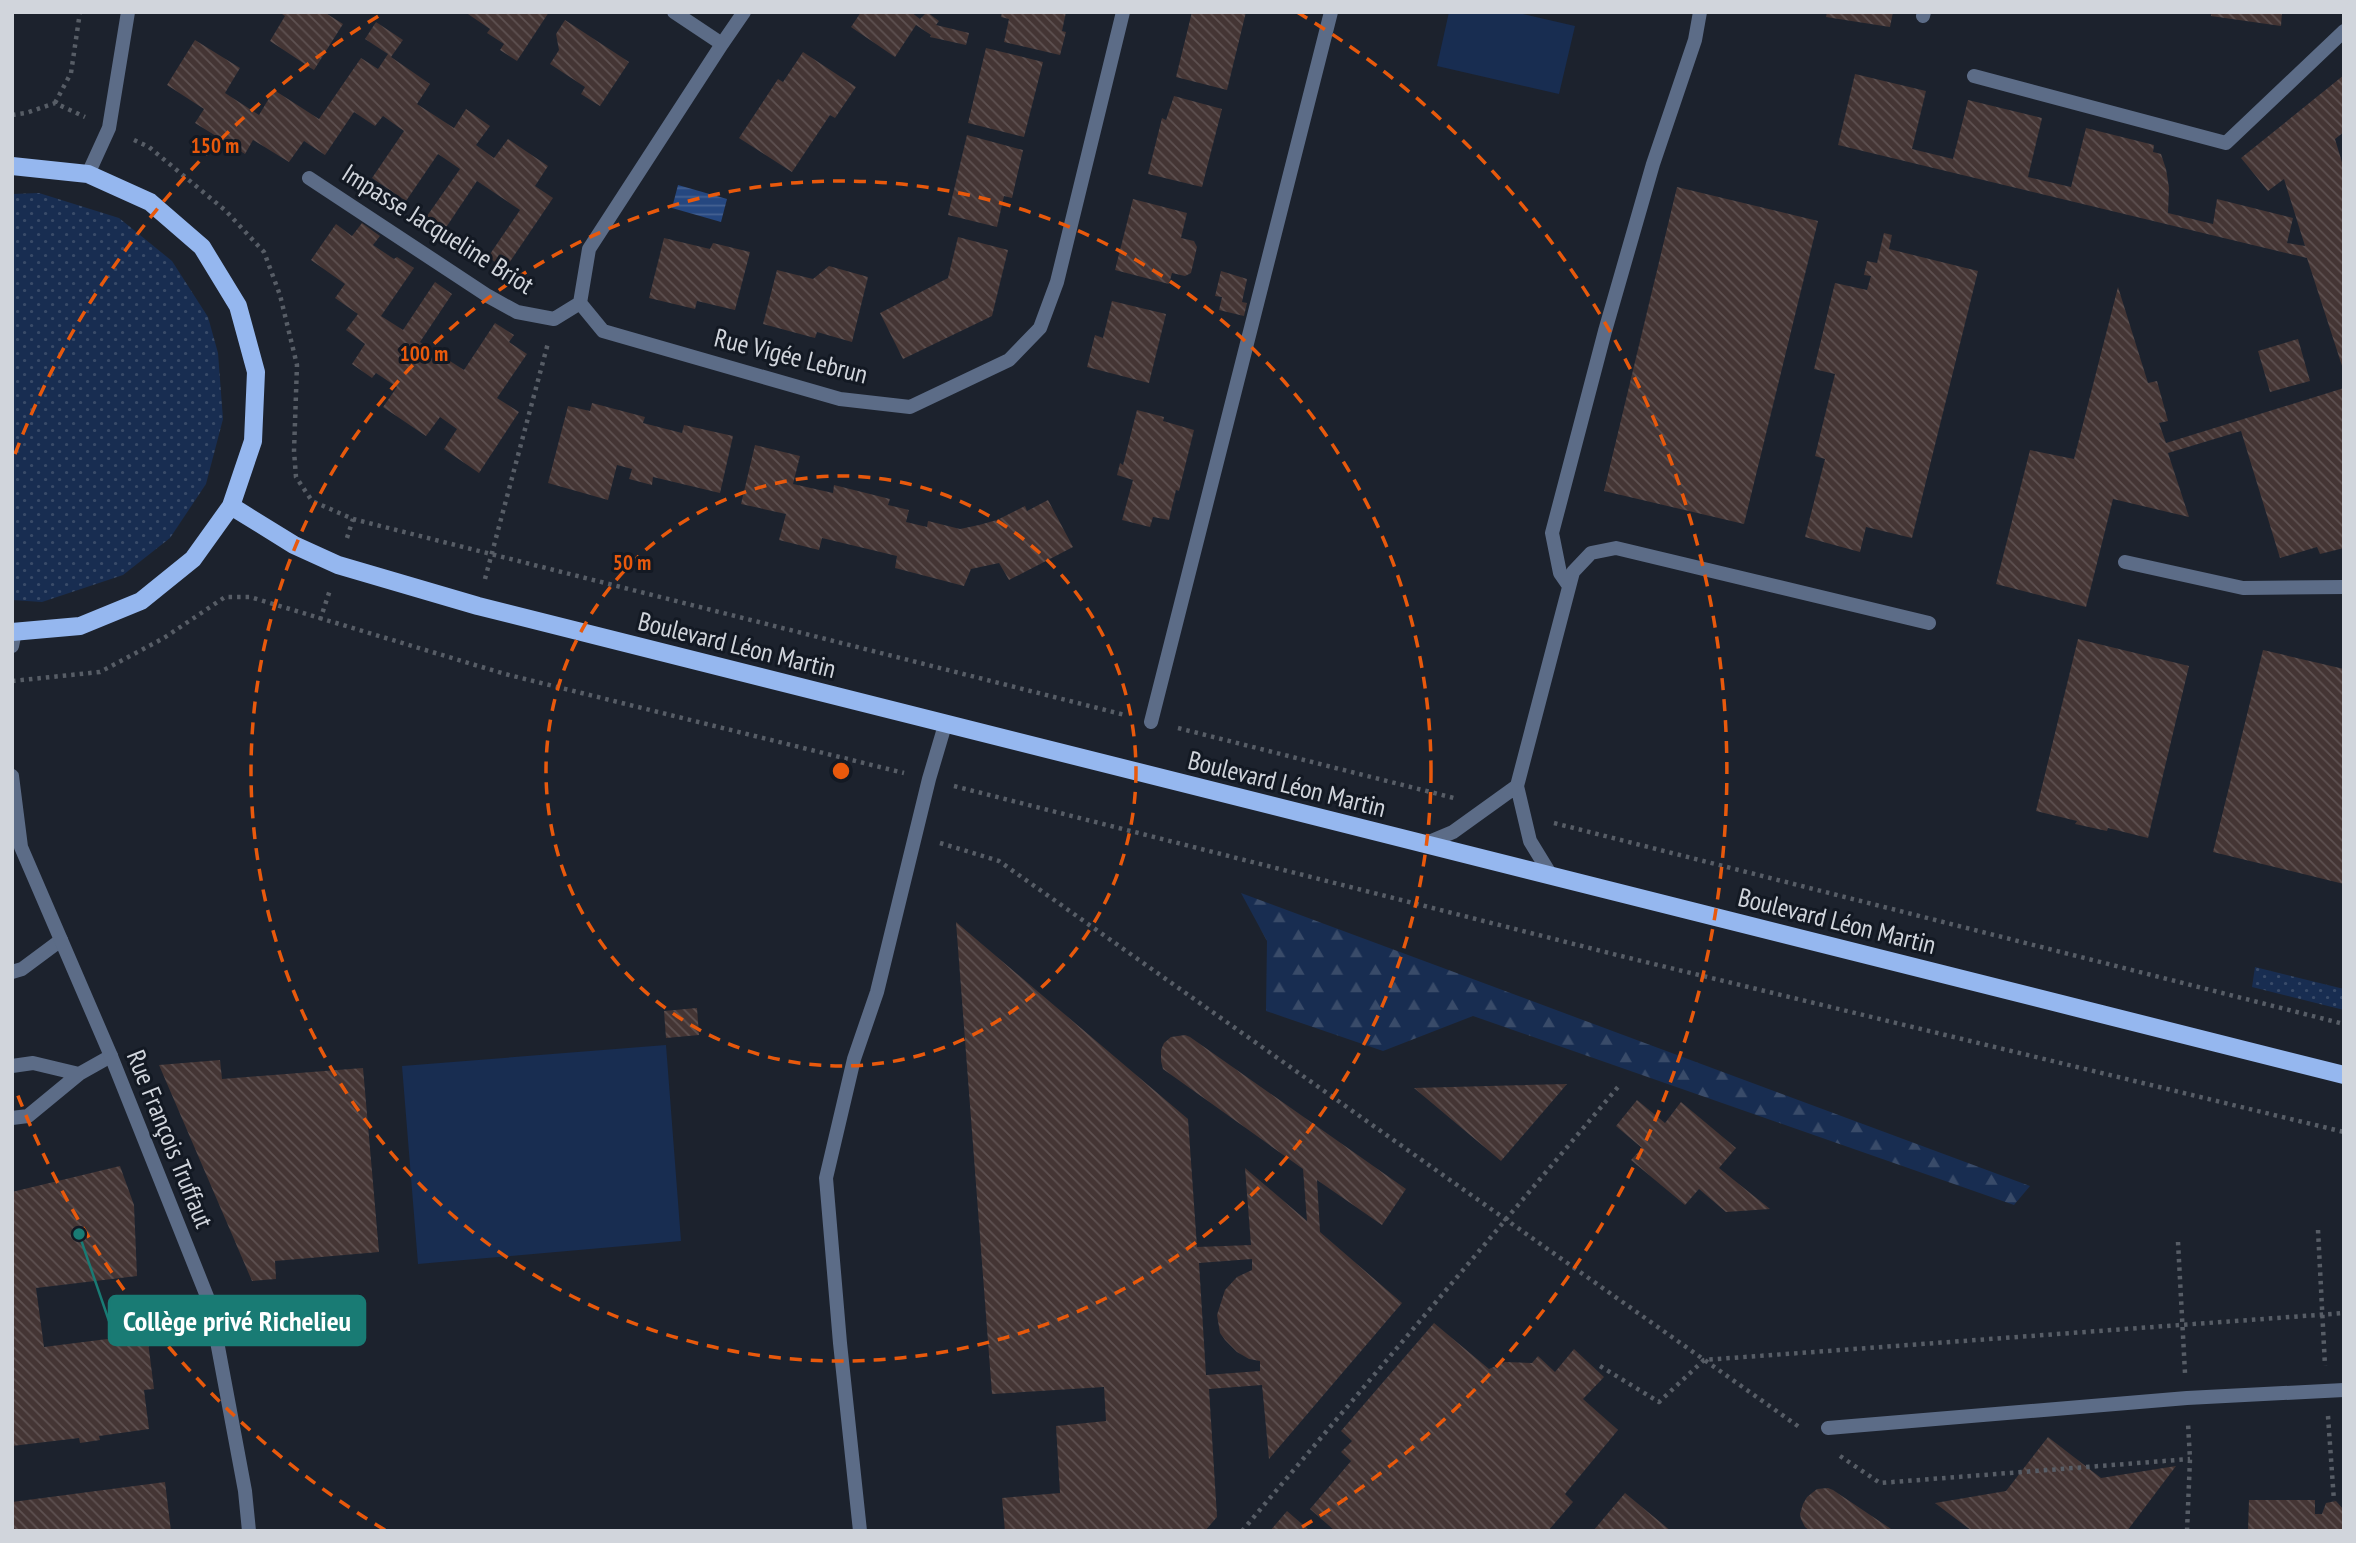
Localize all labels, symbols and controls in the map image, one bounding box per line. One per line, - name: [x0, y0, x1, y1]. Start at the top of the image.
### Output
- text: 150 m: [191, 132, 239, 159]
- street label: Impasse Jacqueline Briot: [336, 156, 540, 301]
- street label: Rue Vigée Lebrun: [711, 321, 871, 390]
- text: 100 m: [400, 340, 448, 367]
- text: 50 m: [613, 549, 651, 576]
- street label: Boulevard Léon Martin: [635, 604, 839, 685]
- street label: Boulevard Léon Martin: [1185, 743, 1389, 824]
- centre of rings: [829, 759, 853, 783]
- street label: Boulevard Léon Martin: [1735, 880, 1939, 961]
- street label: Rue François Truffaut: [120, 1045, 221, 1233]
- callout: Collège privé Richelieu: [109, 1296, 365, 1345]
- text: Collège privé Richelieu: [123, 1302, 351, 1339]

